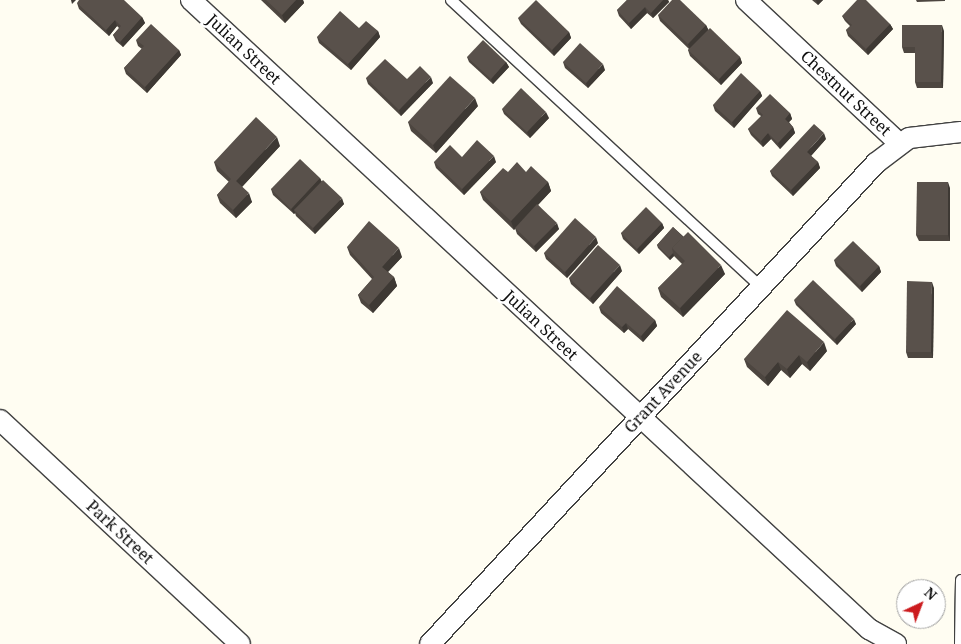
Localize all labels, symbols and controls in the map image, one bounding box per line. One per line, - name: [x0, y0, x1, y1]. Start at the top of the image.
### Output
- street label: Julian Street: [203, 10, 285, 88]
- street label: Chestnut Street: [797, 46, 895, 140]
- street label: Julian Street: [500, 286, 582, 364]
- street label: Grant Avenue: [620, 347, 706, 437]
- street label: Park Street: [83, 496, 157, 568]
- north arrow: [896, 579, 946, 629]
- text: N: [920, 583, 941, 604]

